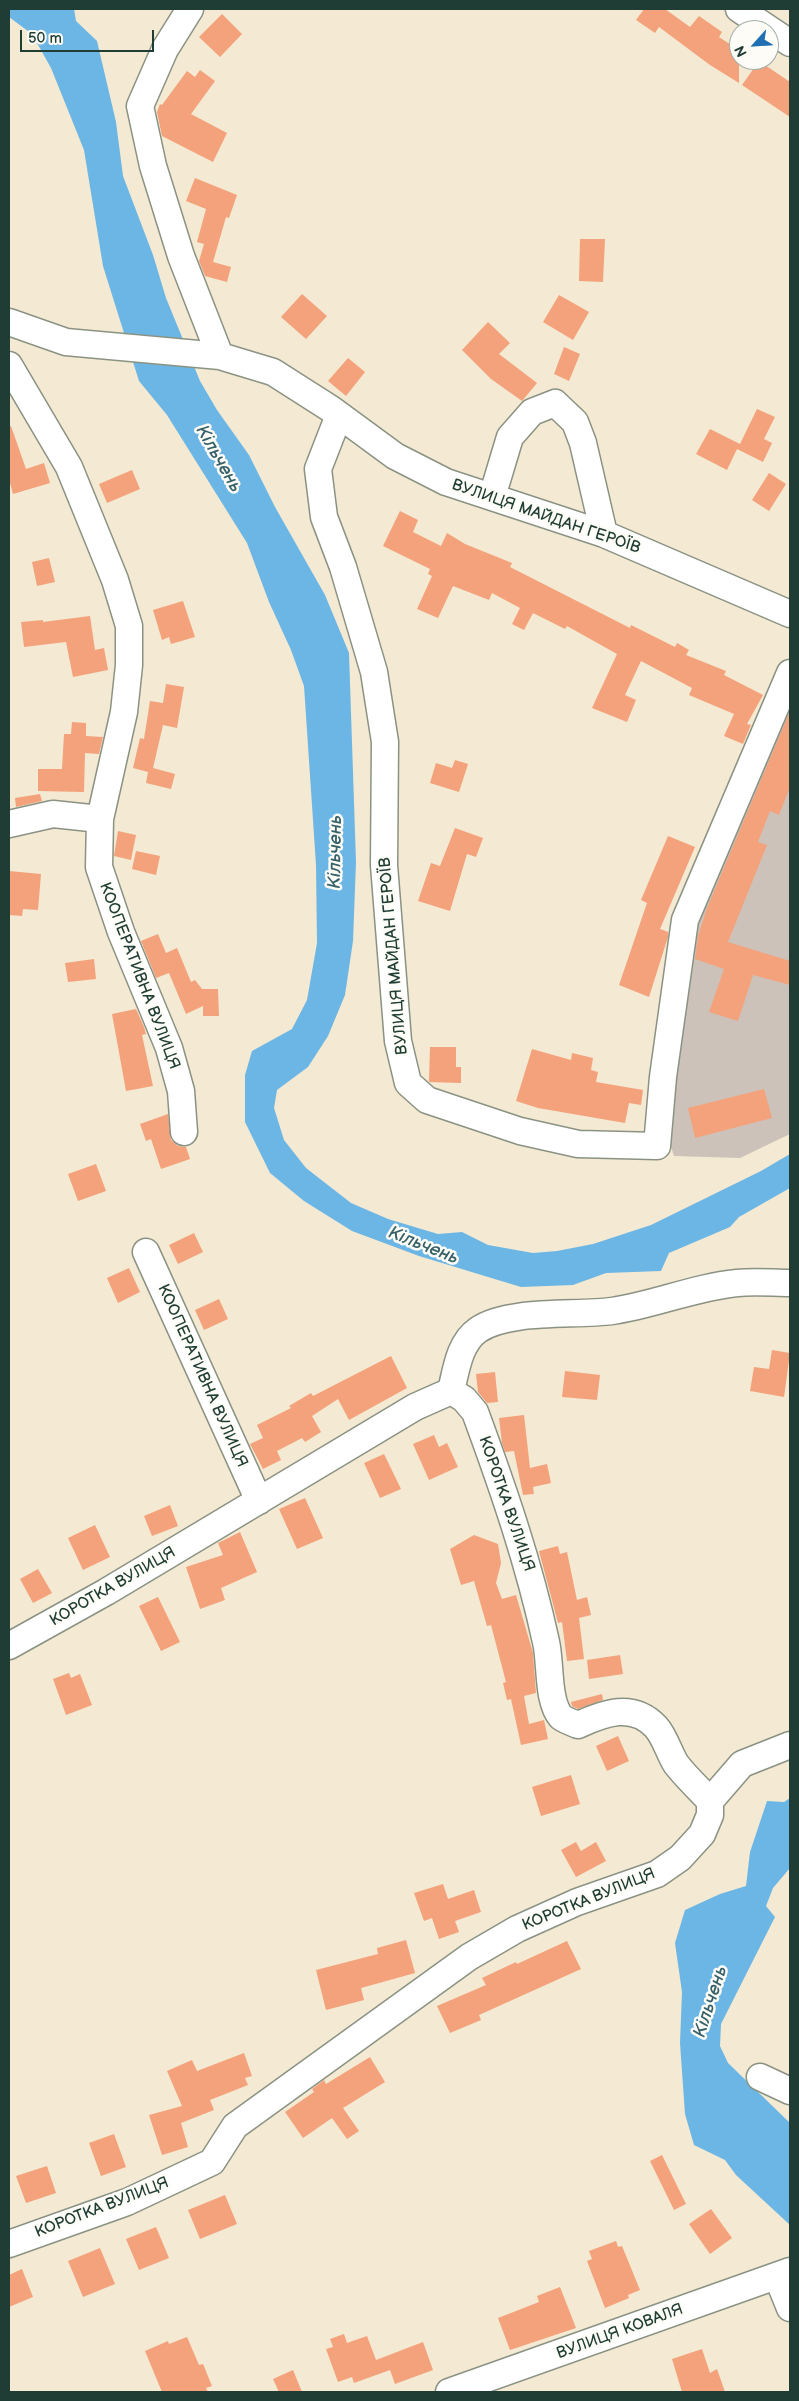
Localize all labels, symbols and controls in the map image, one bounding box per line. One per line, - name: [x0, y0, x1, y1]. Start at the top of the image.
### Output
- scale bar: [22, 20, 156, 52]
- north arrow: [729, 20, 779, 70]
- text: 50 m: [28, 29, 62, 48]
- text: N: [731, 43, 751, 60]
- water label: Кільчень: [190, 422, 246, 496]
- street label: ВУЛИЦЯ МАЙДАН ГЕРОЇВ: [449, 476, 643, 558]
- water label: Кільчень: [325, 815, 347, 889]
- street label: ВУЛИЦЯ МАЙДАН ГЕРОЇВ: [376, 856, 412, 1056]
- street label: КООПЕРАТИВНА ВУЛИЦЯ: [94, 880, 184, 1072]
- water label: Кільчень: [385, 1222, 461, 1270]
- street label: КООПЕРАТИВНА ВУЛИЦЯ: [153, 1281, 251, 1471]
- street label: КОРОТКА ВУЛИЦЯ: [474, 1434, 538, 1574]
- street label: КОРОТКА ВУЛИЦЯ: [47, 1543, 179, 1631]
- street label: КОРОТКА ВУЛИЦЯ: [520, 1865, 658, 1935]
- water label: Кільчень: [689, 1964, 733, 2040]
- street label: КОРОТКА ВУЛИЦЯ: [32, 2174, 172, 2242]
- street label: ВУЛИЦЯ КОВАЛЯ: [554, 2300, 686, 2364]

